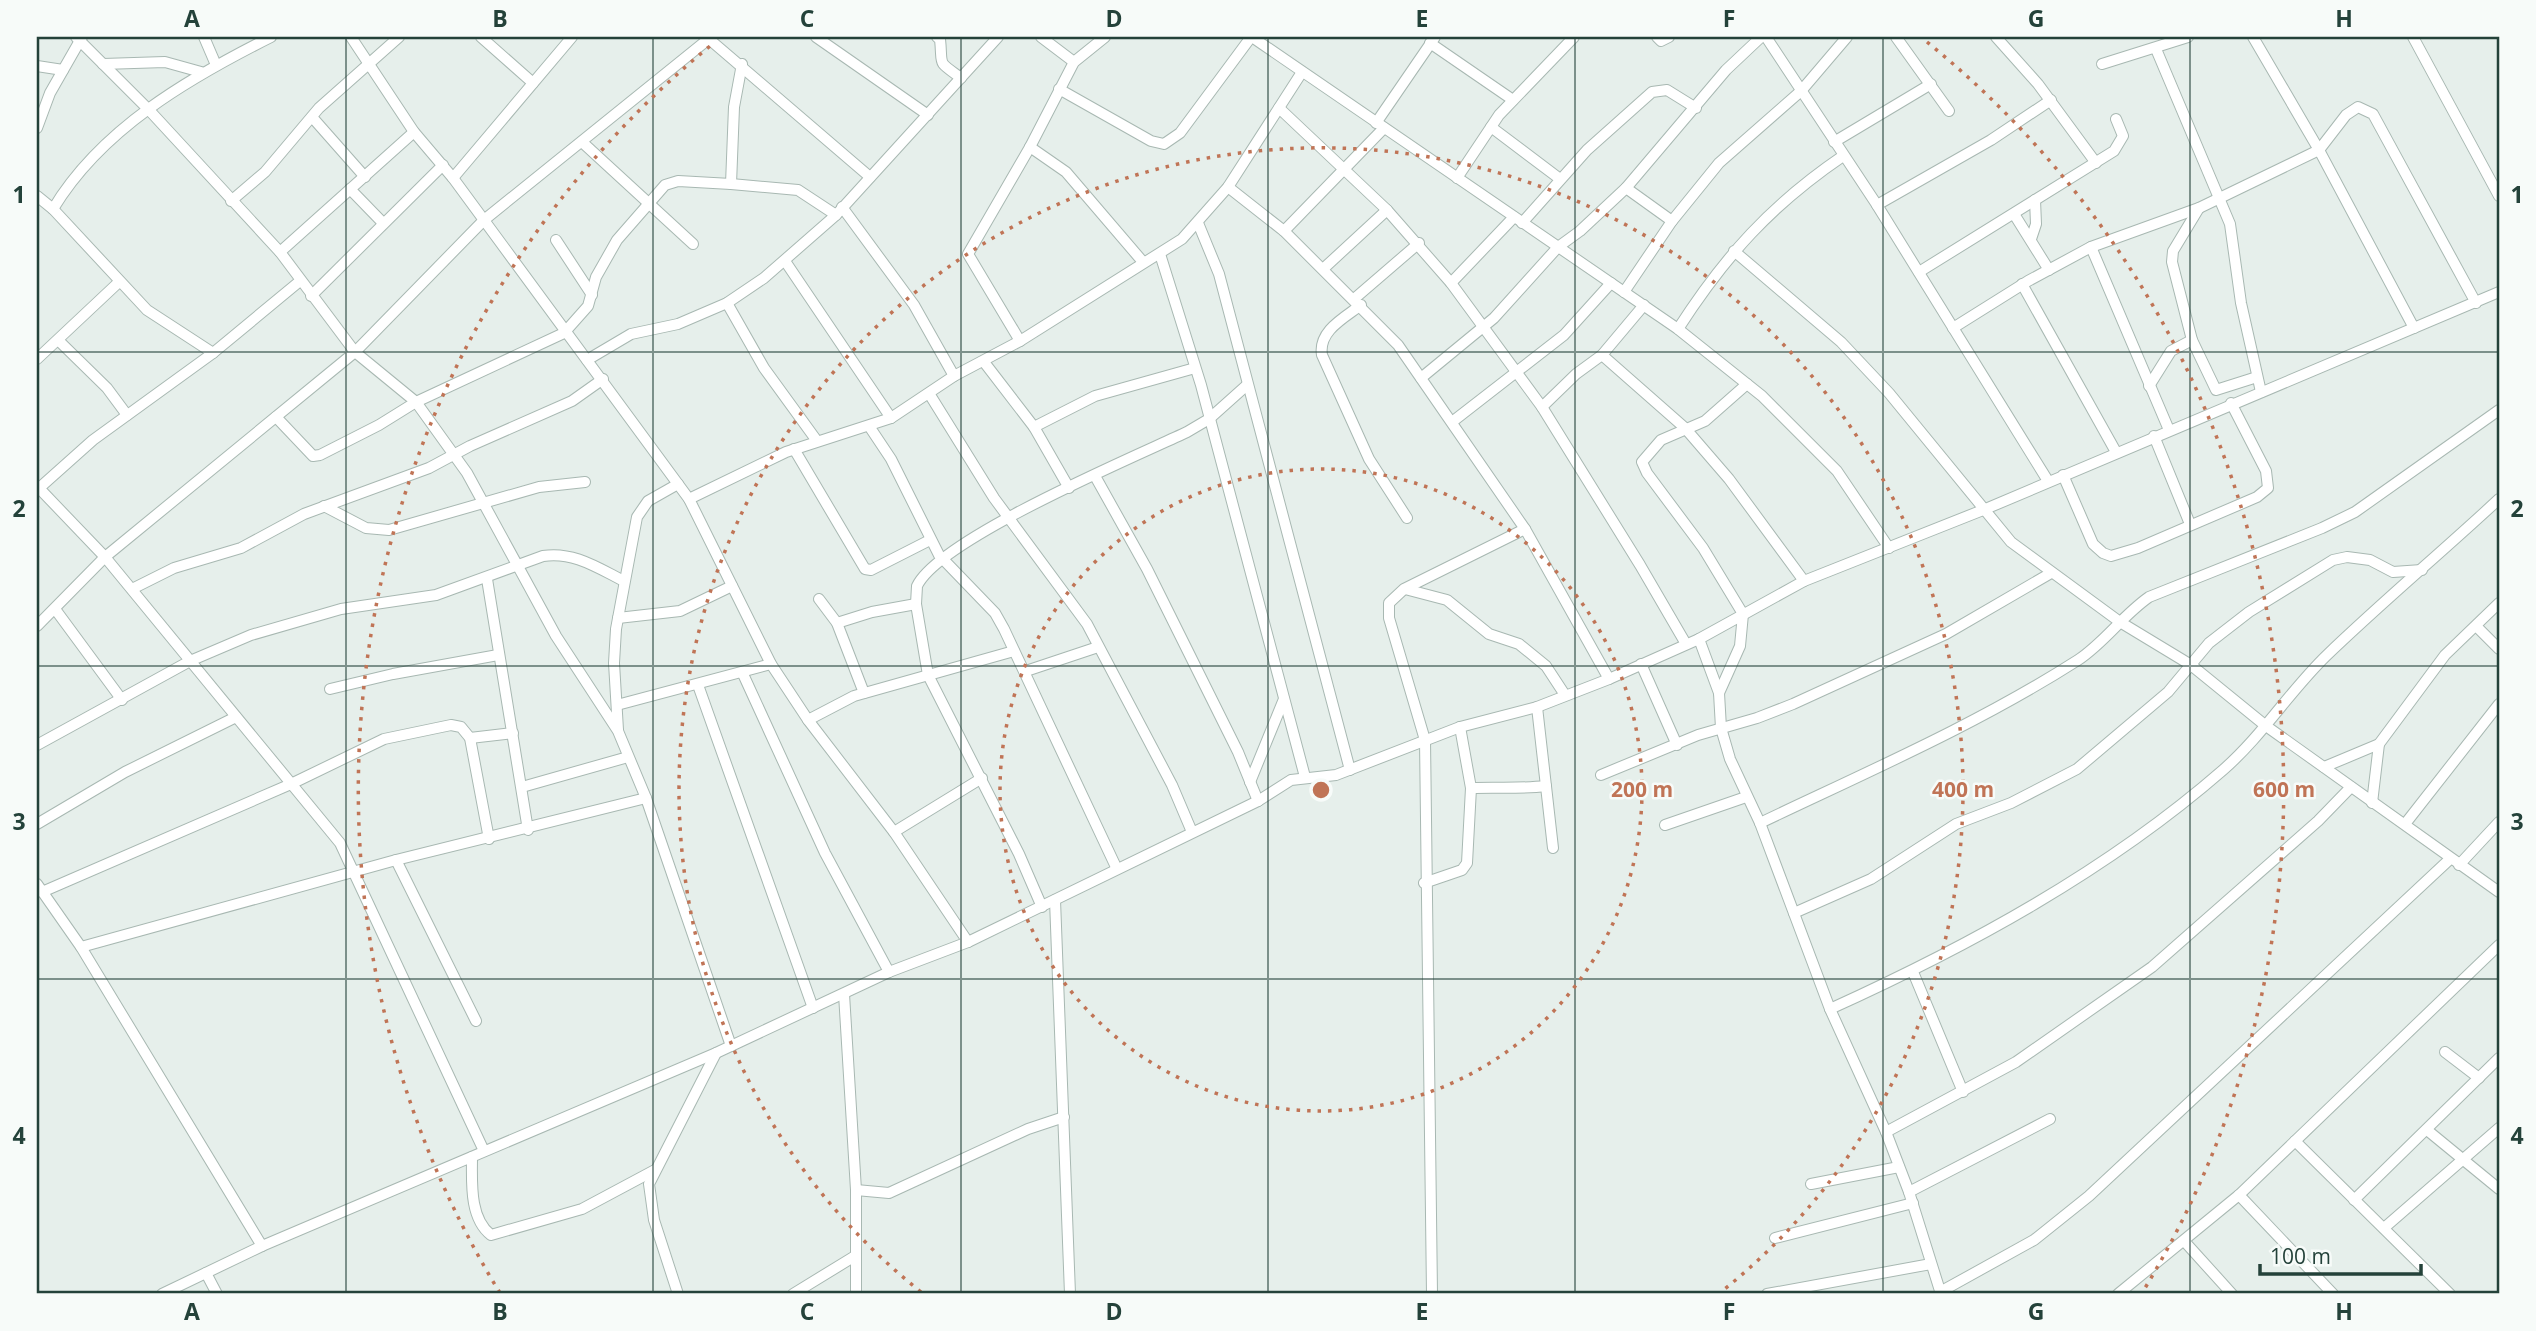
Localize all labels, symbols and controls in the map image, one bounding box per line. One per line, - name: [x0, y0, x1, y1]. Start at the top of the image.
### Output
- text: A: [184, 2, 200, 34]
- text: B: [492, 2, 508, 34]
- text: C: [800, 2, 814, 34]
- text: D: [1105, 2, 1123, 34]
- text: E: [1416, 2, 1428, 34]
- text: F: [1723, 2, 1735, 34]
- text: G: [2028, 2, 2044, 34]
- text: H: [2335, 2, 2353, 34]
- text: 1: [12, 178, 26, 210]
- text: 1: [2510, 178, 2524, 210]
- text: 2: [12, 492, 26, 524]
- text: 2: [2510, 492, 2524, 524]
- text: 200 m: [1611, 775, 1673, 803]
- text: 400 m: [1932, 775, 1994, 803]
- text: 600 m: [2253, 775, 2315, 803]
- centre of rings: [1309, 778, 1333, 802]
- text: 3: [12, 805, 26, 837]
- text: 3: [2510, 805, 2524, 837]
- text: 4: [12, 1119, 26, 1151]
- text: 4: [2510, 1119, 2524, 1151]
- scale bar: [2260, 1233, 2420, 1277]
- text: 100 m: [2270, 1242, 2331, 1270]
- text: A: [184, 1295, 200, 1327]
- text: B: [492, 1295, 508, 1327]
- text: C: [800, 1295, 814, 1327]
- text: D: [1105, 1295, 1123, 1327]
- text: E: [1416, 1295, 1428, 1327]
- text: F: [1723, 1295, 1735, 1327]
- text: G: [2028, 1295, 2044, 1327]
- text: H: [2335, 1295, 2353, 1327]

